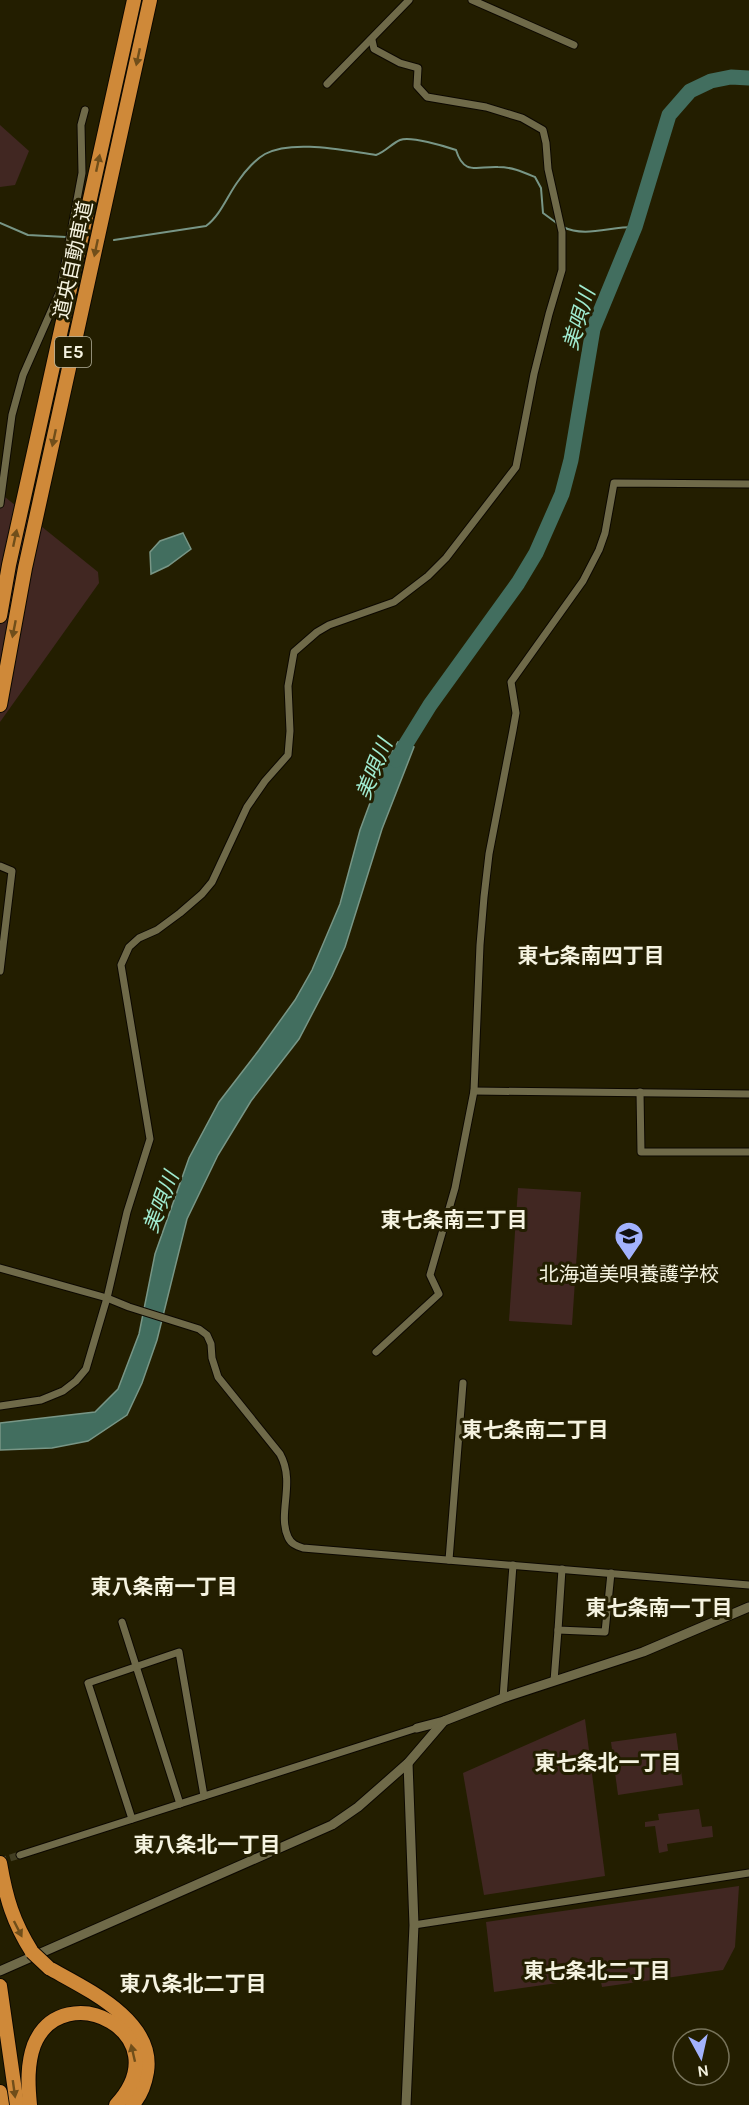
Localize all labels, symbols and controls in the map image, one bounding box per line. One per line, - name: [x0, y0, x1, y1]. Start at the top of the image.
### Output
- one-way arrow: [133, 48, 142, 67]
- one-way arrow: [94, 153, 103, 172]
- street label: 道央自動車道: [50, 199, 97, 321]
- one-way arrow: [91, 238, 100, 257]
- water label: 美唄川: [558, 283, 600, 353]
- road number: E5: [55, 337, 91, 367]
- one-way arrow: [49, 429, 58, 448]
- one-way arrow: [11, 529, 21, 547]
- one-way arrow: [9, 620, 18, 639]
- water label: 美唄川: [351, 733, 398, 803]
- district label: 東七条南四丁目: [518, 944, 665, 968]
- water label: 美唄川: [139, 1166, 184, 1236]
- district label: 東七条南三丁目: [381, 1208, 528, 1232]
- school or university icon: 北海道美唄養護学校: [613, 1220, 645, 1262]
- place label: 北海道美唄養護学校: [539, 1263, 719, 1286]
- district label: 東七条南二丁目: [462, 1418, 609, 1442]
- district label: 東八条南一丁目: [91, 1575, 238, 1599]
- district label: 東七条南一丁目: [586, 1596, 733, 1620]
- district label: 東七条北一丁目: [535, 1751, 682, 1775]
- district label: 東八条北一丁目: [134, 1833, 281, 1857]
- one-way arrow: [13, 1920, 23, 1938]
- district label: 東七条北二丁目: [524, 1959, 671, 1983]
- district label: 東八条北二丁目: [120, 1972, 267, 1996]
- north arrow: [671, 2027, 731, 2087]
- one-way arrow: [128, 2044, 138, 2062]
- text: N: [696, 2061, 710, 2082]
- one-way arrow: [10, 2080, 19, 2099]

